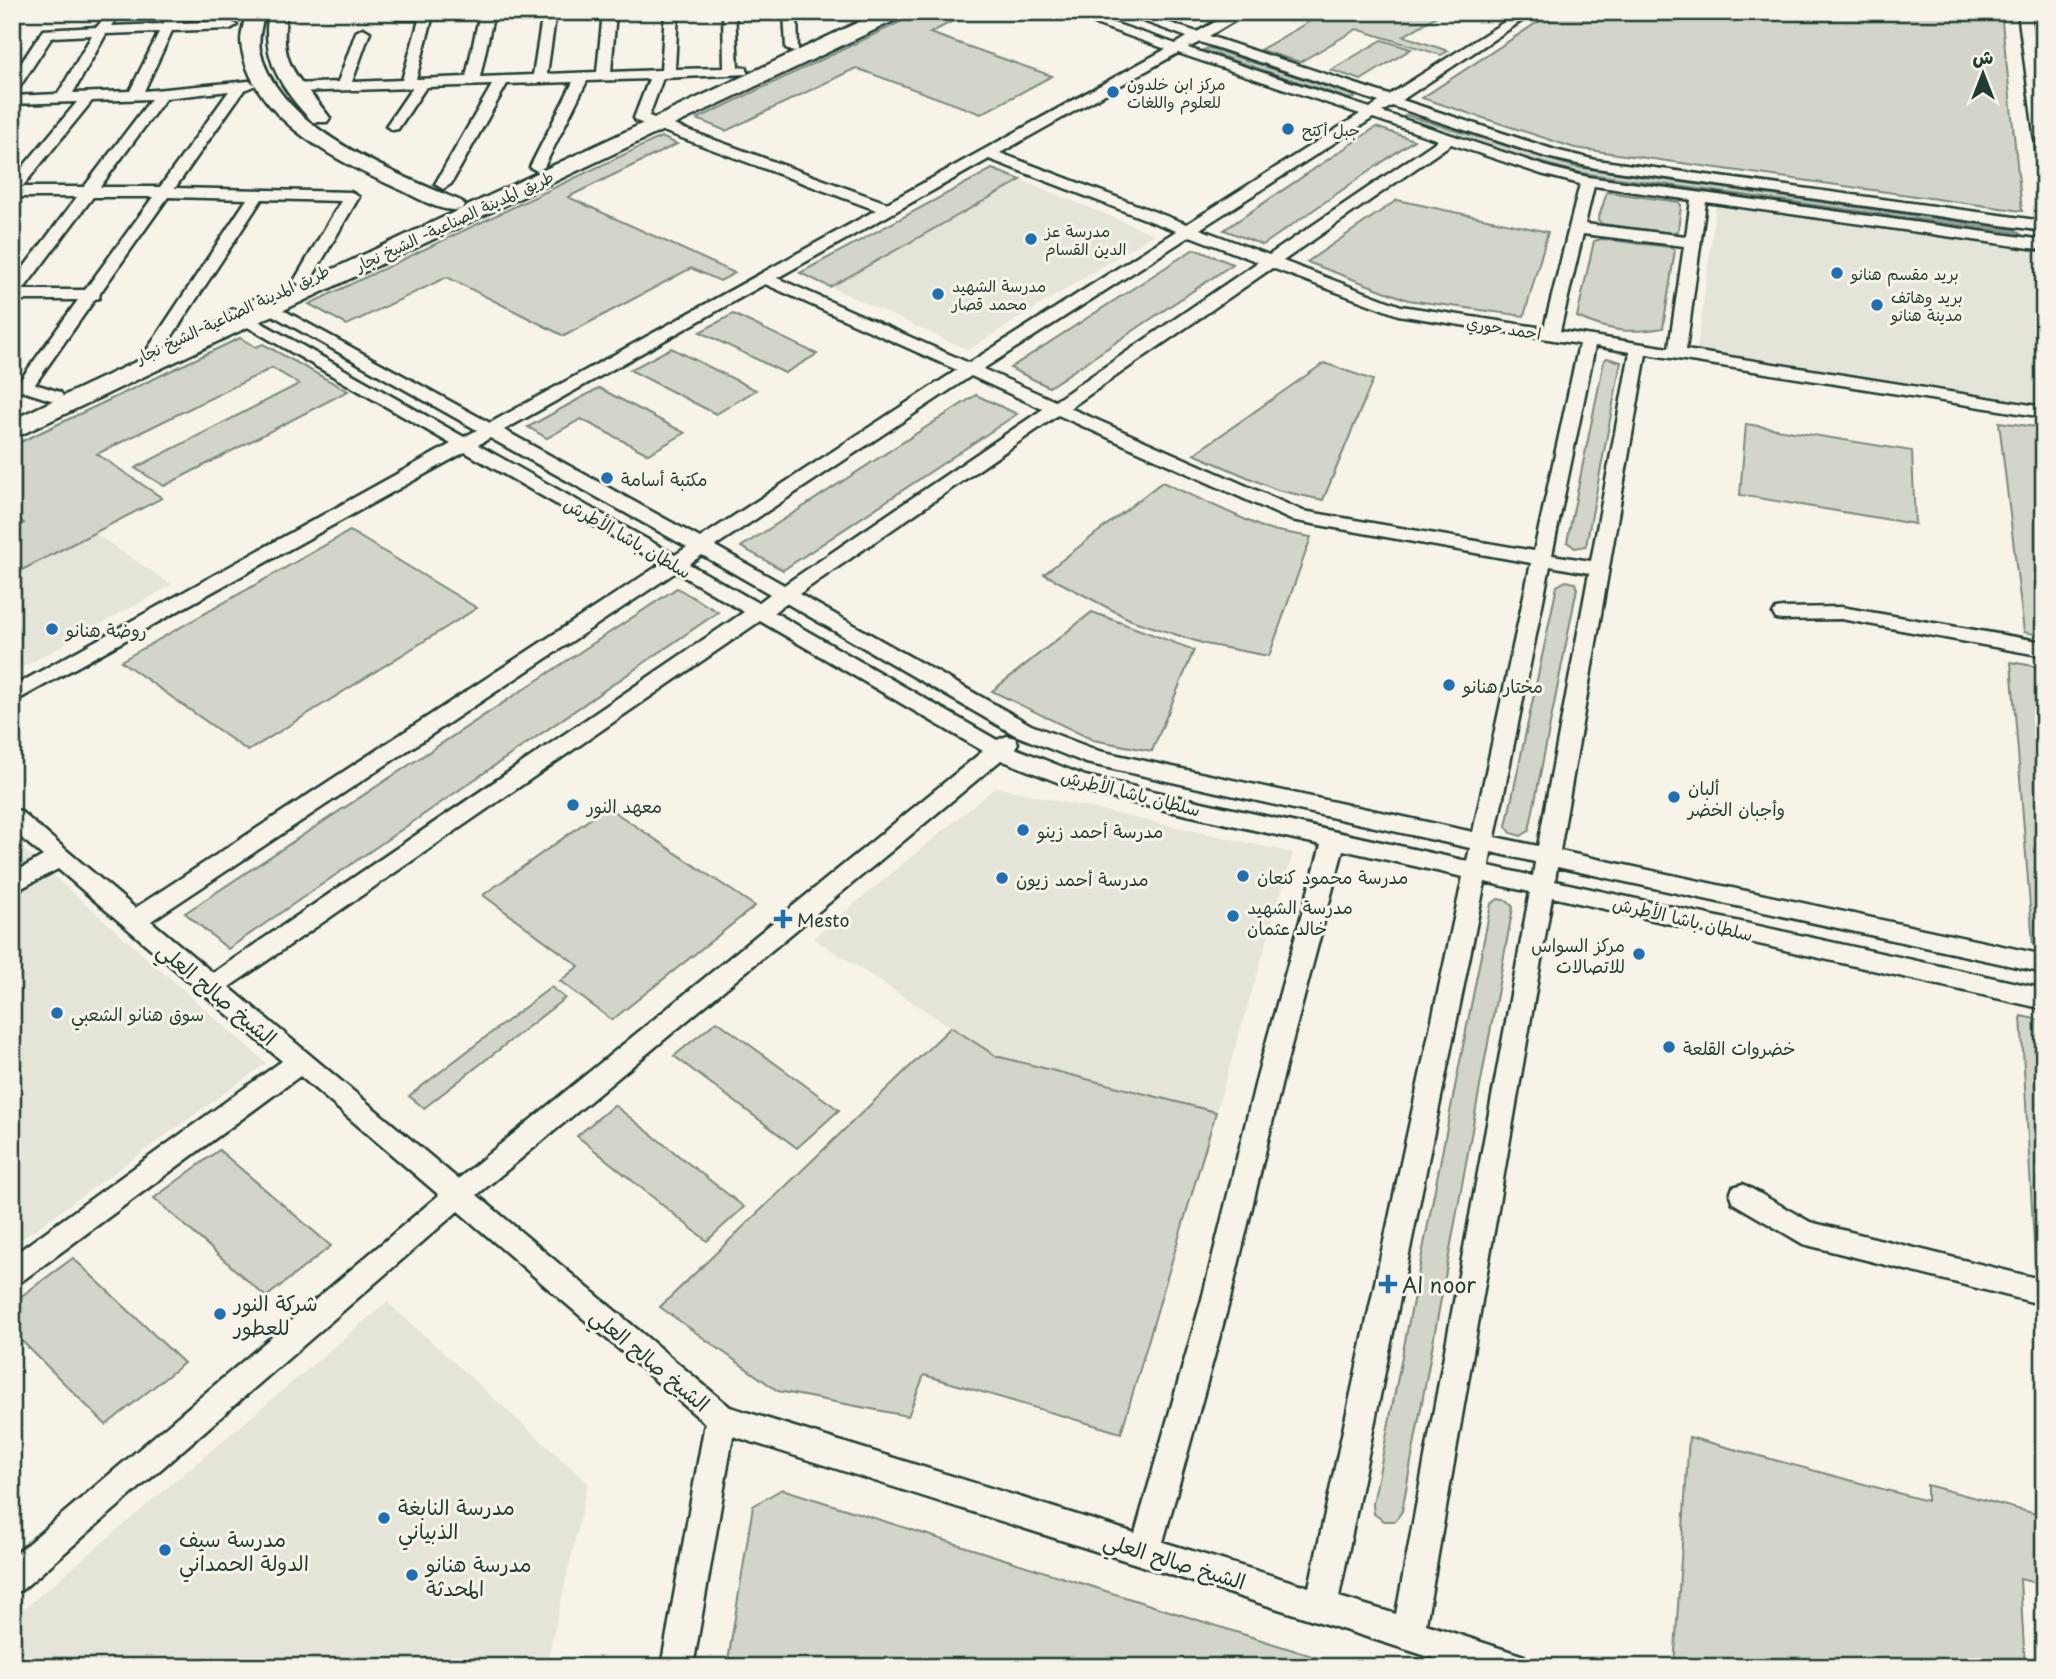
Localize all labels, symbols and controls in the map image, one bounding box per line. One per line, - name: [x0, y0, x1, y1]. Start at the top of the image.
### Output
- north arrow: [1948, 38, 2018, 108]
- text: ش: [1973, 42, 1994, 70]
- place label: مركز ابن خلدون للعلوم واللغات: [1127, 71, 1226, 115]
- marker: مركز ابن خلدون للعلوم واللغات: [1105, 84, 1121, 100]
- place label: جبل أكتح: [1302, 117, 1360, 141]
- marker: جبل أكتح: [1280, 121, 1296, 137]
- street label: طريق المدينة الصناعية- الشيخ نجار: [350, 163, 557, 277]
- place label: مدرسة عز الدين القسام: [1043, 218, 1126, 262]
- marker: مدرسة عز الدين القسام: [1023, 231, 1039, 247]
- street label: طريق المدينة الصناعية-الشيخ نجار: [130, 257, 333, 369]
- place label: بريد مقسم هنانو: [1849, 261, 1959, 287]
- marker: بريد مقسم هنانو: [1829, 265, 1845, 281]
- place label: مدرسة الشهيد محمد قصار: [950, 273, 1046, 315]
- place label: بريد وهاتف مدينة هنانو: [1889, 284, 1963, 326]
- marker: مدرسة الشهيد محمد قصار: [930, 286, 946, 302]
- marker: بريد وهاتف مدينة هنانو: [1869, 297, 1885, 313]
- street label: احمد حوري: [1465, 309, 1543, 346]
- place label: مكتبة أسامة: [621, 465, 708, 492]
- marker: مكتبة أسامة: [599, 470, 615, 486]
- street label: سلطان باشا الأطرش: [559, 490, 697, 584]
- place label: روضة هنانو: [64, 616, 147, 643]
- marker: روضة هنانو: [44, 621, 60, 637]
- place label: مختار هنانو: [1461, 672, 1543, 699]
- marker: مختار هنانو: [1441, 677, 1457, 693]
- street label: سلطان باشا الأطرش: [1058, 762, 1204, 822]
- place label: ألبان وأجبان الخضر: [1686, 774, 1785, 822]
- marker: ألبان وأجبان الخضر: [1666, 789, 1682, 805]
- place label: معهد النور: [585, 792, 662, 819]
- marker: معهد النور: [565, 797, 581, 813]
- place label: مدرسة أحمد زينو: [1036, 817, 1163, 844]
- marker: مدرسة أحمد زينو: [1015, 822, 1031, 838]
- place label: مدرسة محمود كنعان: [1257, 863, 1408, 890]
- place label: مدرسة أحمد زيون: [1016, 865, 1148, 892]
- marker: مدرسة محمود كنعان: [1235, 868, 1251, 884]
- marker: مدرسة أحمد زيون: [994, 870, 1010, 886]
- street label: سلطان باشا الأطرش: [1610, 889, 1756, 947]
- place label: مدرسة الشهيد خالد عثمان: [1247, 893, 1353, 941]
- place label: Mesto: [797, 906, 849, 933]
- marker: مدرسة الشهيد خالد عثمان: [1225, 908, 1241, 924]
- marker: Mesto: [775, 911, 791, 927]
- place label: مركز السواس للاتصالات: [1531, 931, 1625, 979]
- street label: الشيخ صالح العلي: [148, 933, 285, 1056]
- marker: مركز السواس للاتصالات: [1631, 946, 1647, 962]
- place label: سوق هنانو الشعبي: [71, 1000, 204, 1031]
- marker: سوق هنانو الشعبي: [49, 1005, 65, 1021]
- place label: خضروات القلعة: [1683, 1034, 1796, 1061]
- marker: خضروات القلعة: [1661, 1039, 1677, 1055]
- place label: Al noor: [1402, 1268, 1476, 1300]
- marker: Al noor: [1380, 1276, 1396, 1292]
- place label: شركة النور للعطور: [232, 1286, 318, 1342]
- street label: الشيخ صالح العلي: [581, 1299, 718, 1422]
- marker: شركة النور للعطور: [212, 1306, 228, 1322]
- place label: مدرسة النابغة الذبياني: [398, 1490, 515, 1551]
- marker: مدرسة النابغة الذبياني: [376, 1510, 392, 1526]
- place label: مدرسة سيف الدولة الحمداني: [179, 1522, 309, 1583]
- street label: الشيخ صالح العلي: [1099, 1523, 1250, 1602]
- marker: مدرسة سيف الدولة الحمداني: [157, 1542, 173, 1558]
- place label: مدرسة هنانو المحدثة: [424, 1547, 532, 1603]
- marker: مدرسة هنانو المحدثة: [404, 1567, 420, 1583]

